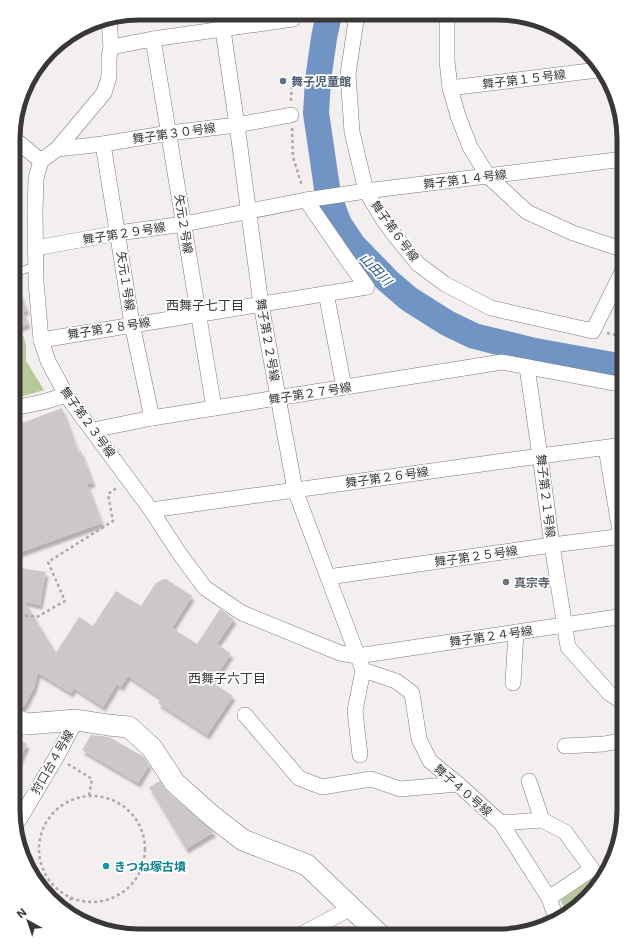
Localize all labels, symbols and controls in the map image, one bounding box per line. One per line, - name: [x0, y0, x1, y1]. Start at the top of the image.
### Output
- street label: 舞子第１５号線: [481, 66, 567, 92]
- place label: 舞子児童館: [291, 74, 351, 89]
- marker: 舞子児童館: [278, 76, 288, 86]
- street label: 舞子第３０号線: [131, 120, 217, 146]
- street label: 舞子第１４号線: [422, 166, 508, 192]
- street label: 矢元２号線: [172, 193, 196, 255]
- street label: 舞子第６号線: [368, 197, 422, 265]
- street label: 舞子第２９号線: [81, 219, 167, 247]
- water label: 山田川: [357, 249, 397, 290]
- street label: 矢元１号線: [114, 250, 138, 312]
- district label: 西舞子七丁目: [166, 297, 244, 313]
- street label: 舞子第２２号線: [253, 297, 283, 383]
- street label: 舞子第２８号線: [66, 314, 152, 342]
- street label: 舞子第２７号線: [267, 379, 353, 407]
- street label: 舞子第２３号線: [57, 384, 119, 460]
- street label: 舞子第２１号線: [533, 453, 559, 539]
- street label: 舞子第２６号線: [344, 464, 430, 490]
- street label: 舞子第２５号線: [433, 543, 519, 569]
- place label: 真宗寺: [514, 575, 550, 590]
- marker: 真宗寺: [501, 577, 511, 587]
- street label: 舞子第２４号線: [448, 623, 534, 649]
- district label: 西舞子六丁目: [188, 670, 266, 686]
- street label: 狩口台４号線: [28, 727, 76, 797]
- street label: 舞子４０号線: [431, 761, 495, 819]
- place label: きつね塚古墳: [114, 859, 186, 874]
- marker: きつね塚古墳: [101, 861, 111, 871]
- north arrow: [8, 901, 48, 941]
- text: N: [14, 905, 29, 921]

